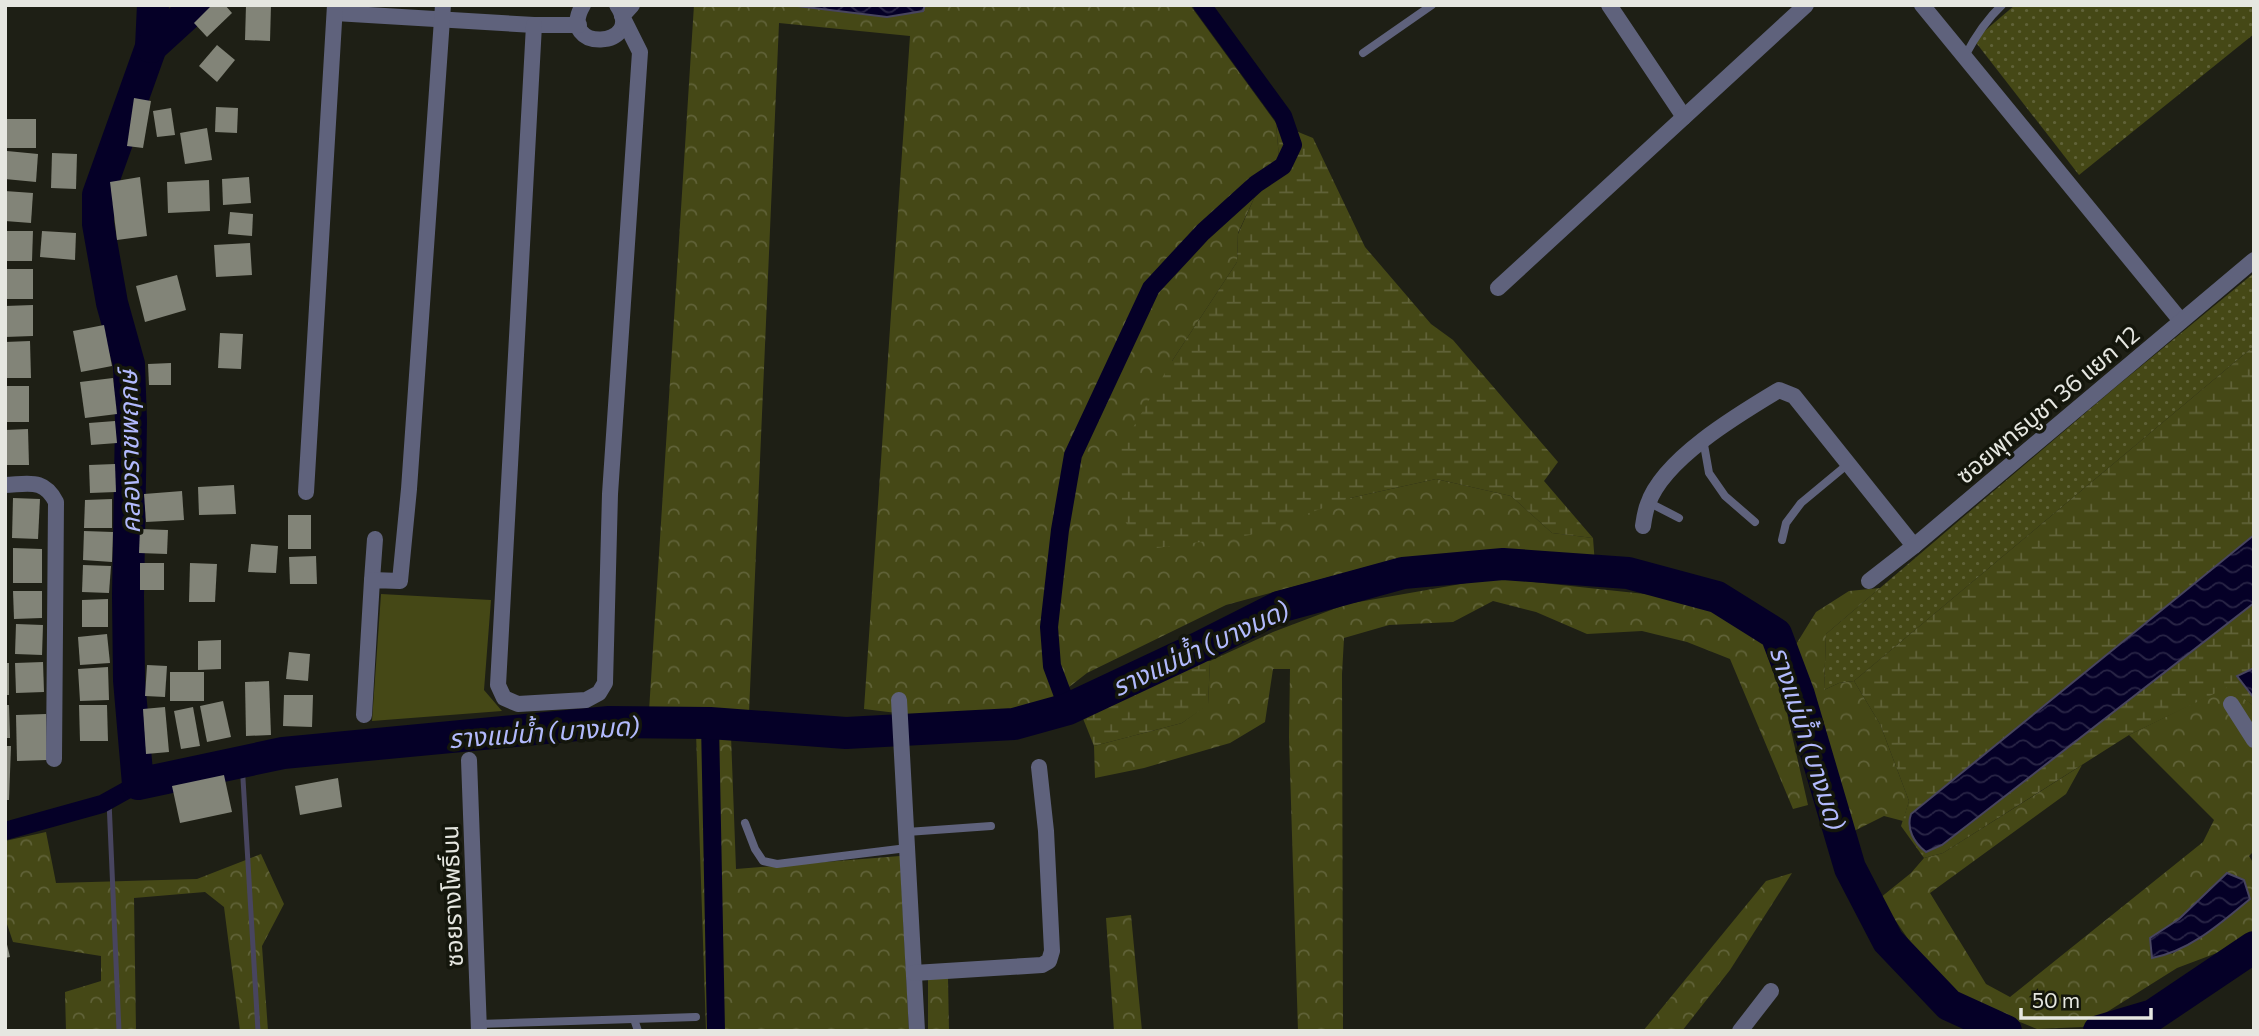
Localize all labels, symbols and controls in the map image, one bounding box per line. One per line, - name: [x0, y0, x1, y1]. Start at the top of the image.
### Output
- street label: ซอยพุทธบูชา 36 แยก 12: [1949, 319, 2146, 491]
- water label: คลองราชพฤกษ์: [111, 365, 146, 534]
- water label: รางแม่น้ำ (บางมด): [1106, 592, 1293, 702]
- water label: รางแม่น้ำ (บางมด): [1765, 642, 1854, 834]
- water label: รางแม่น้ำ (บางมด): [447, 708, 641, 753]
- street label: ซอยรางโพธิ์บน: [434, 825, 468, 967]
- scale bar: [2021, 976, 2150, 1020]
- text: 50 m: [2032, 987, 2080, 1012]

